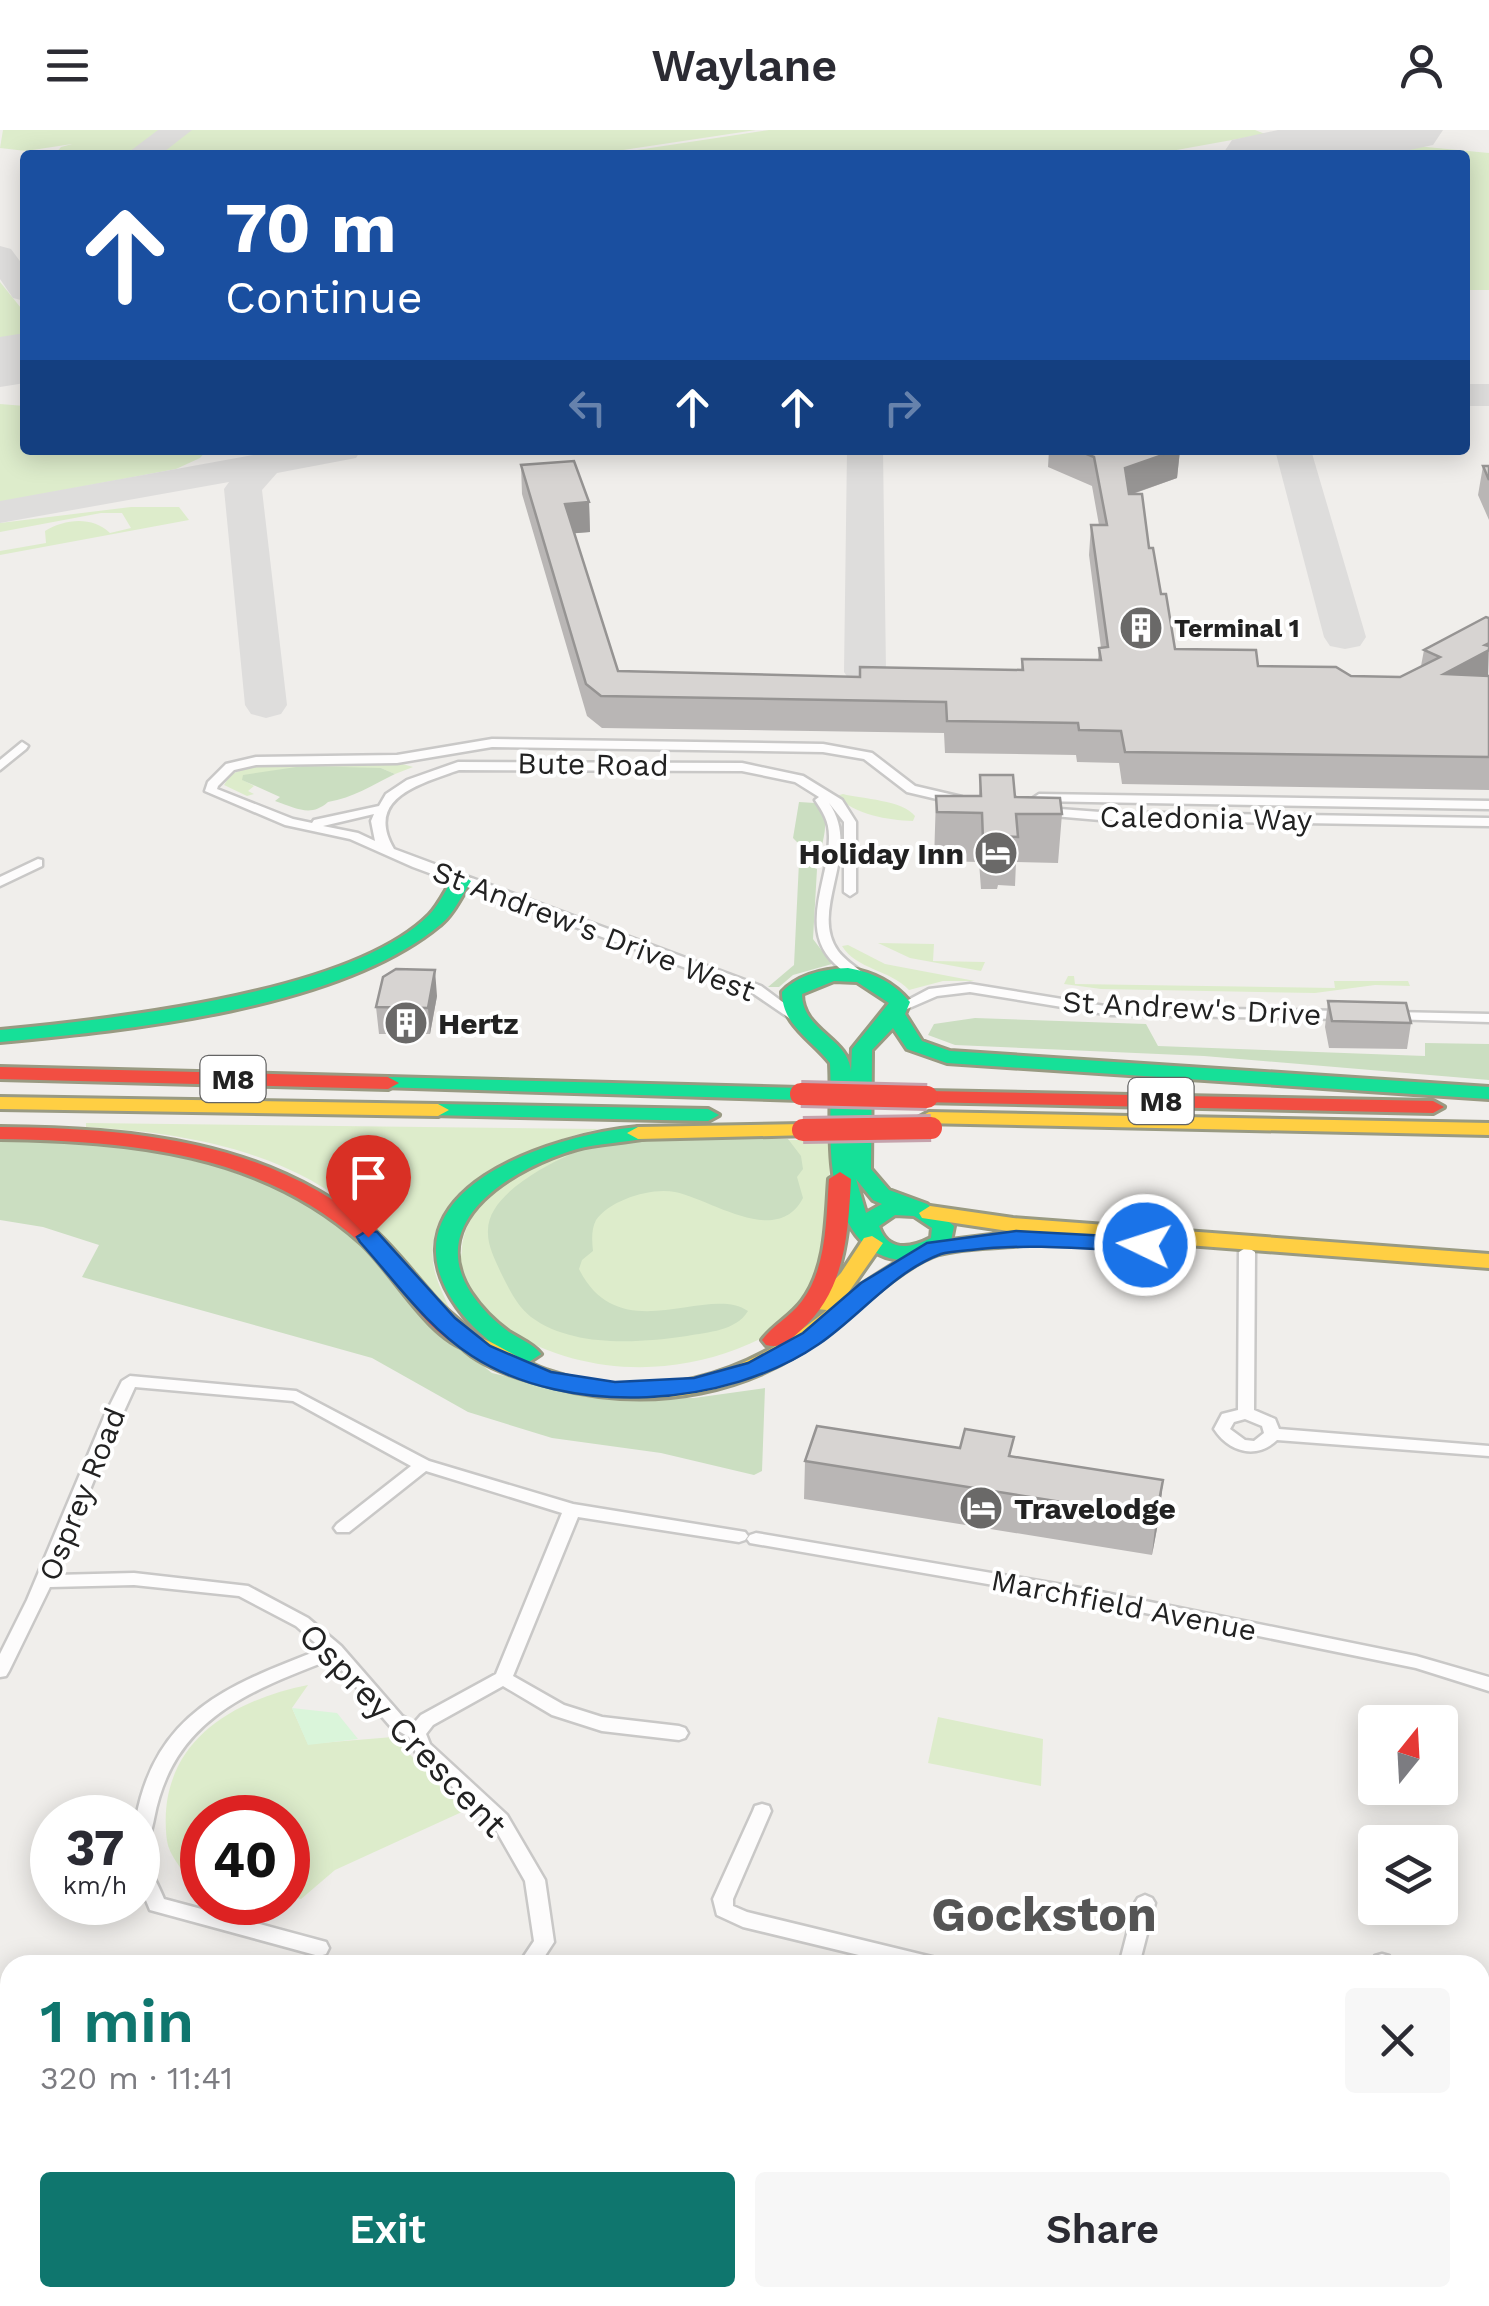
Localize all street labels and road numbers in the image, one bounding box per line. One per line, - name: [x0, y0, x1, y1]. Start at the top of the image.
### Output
- street label: Bute Road: [517, 745, 669, 783]
- street label: Caledonia Way: [1099, 799, 1313, 837]
- street label: St Andrew's Drive West: [428, 853, 760, 1009]
- street label: St Andrew's Drive: [1062, 984, 1322, 1032]
- road number: M8: [200, 1056, 266, 1102]
- road number: M8: [1128, 1078, 1194, 1124]
- street label: Osprey Road: [31, 1402, 133, 1586]
- street label: Marchfield Avenue: [988, 1562, 1260, 1648]
- street label: Osprey Crescent: [290, 1614, 516, 1846]

